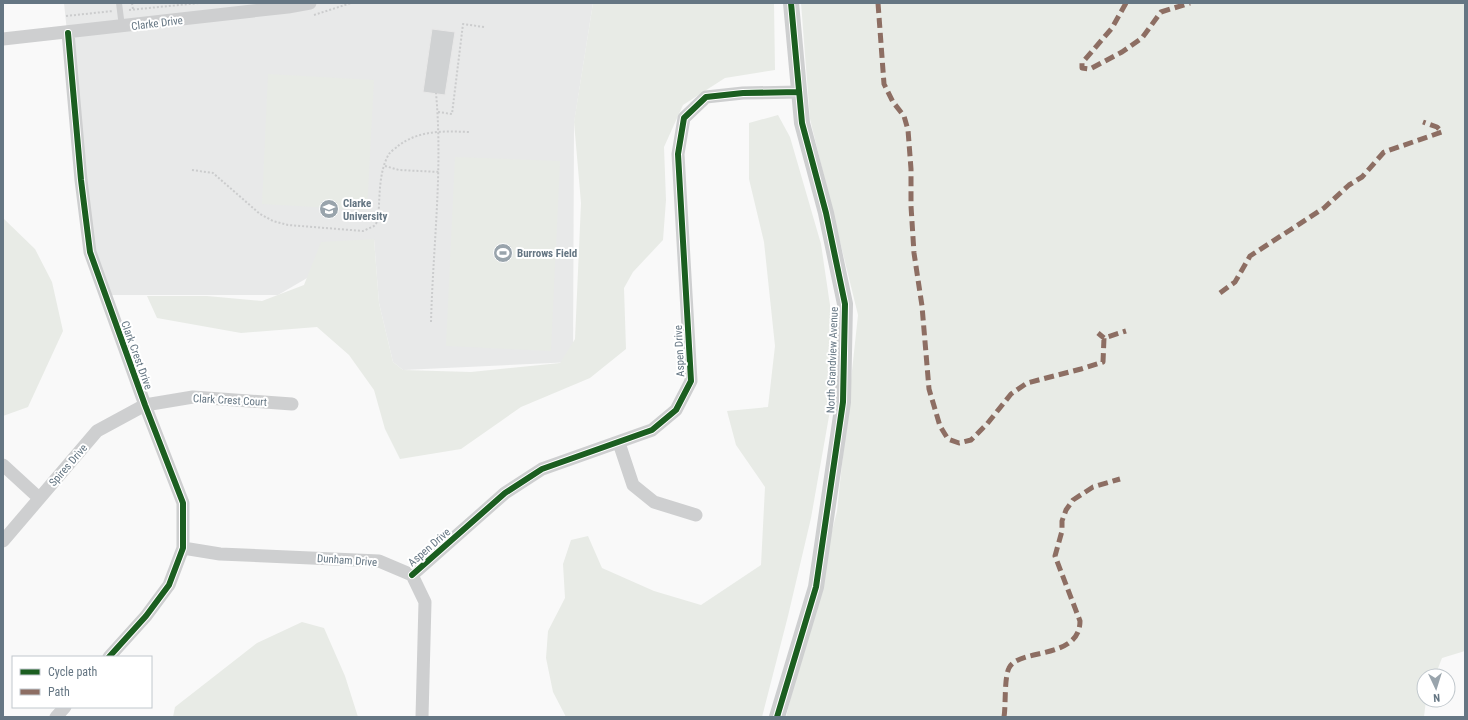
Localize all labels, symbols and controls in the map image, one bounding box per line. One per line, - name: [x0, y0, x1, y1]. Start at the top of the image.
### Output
- street label: Clarke Drive: [131, 14, 184, 33]
- place label: Clarke University: [343, 197, 387, 223]
- school or university icon: Clarke University: [318, 198, 340, 220]
- sports icon: Burrows Field: [492, 242, 514, 264]
- place label: Burrows Field: [517, 247, 577, 260]
- street label: North Grandview Avenue: [824, 307, 841, 413]
- street label: Clark Crest Drive: [118, 319, 155, 391]
- street label: Aspen Drive: [672, 325, 687, 377]
- street label: Clark Crest Court: [193, 392, 267, 409]
- street label: Spires Drive: [47, 442, 90, 489]
- street label: Aspen Drive: [406, 525, 453, 569]
- street label: Dunham Drive: [316, 552, 377, 569]
- legend: [12, 656, 152, 708]
- text: Cycle path: [48, 665, 98, 679]
- north arrow: [1416, 668, 1456, 708]
- text: Path: [48, 685, 70, 699]
- text: N: [1433, 691, 1440, 704]

